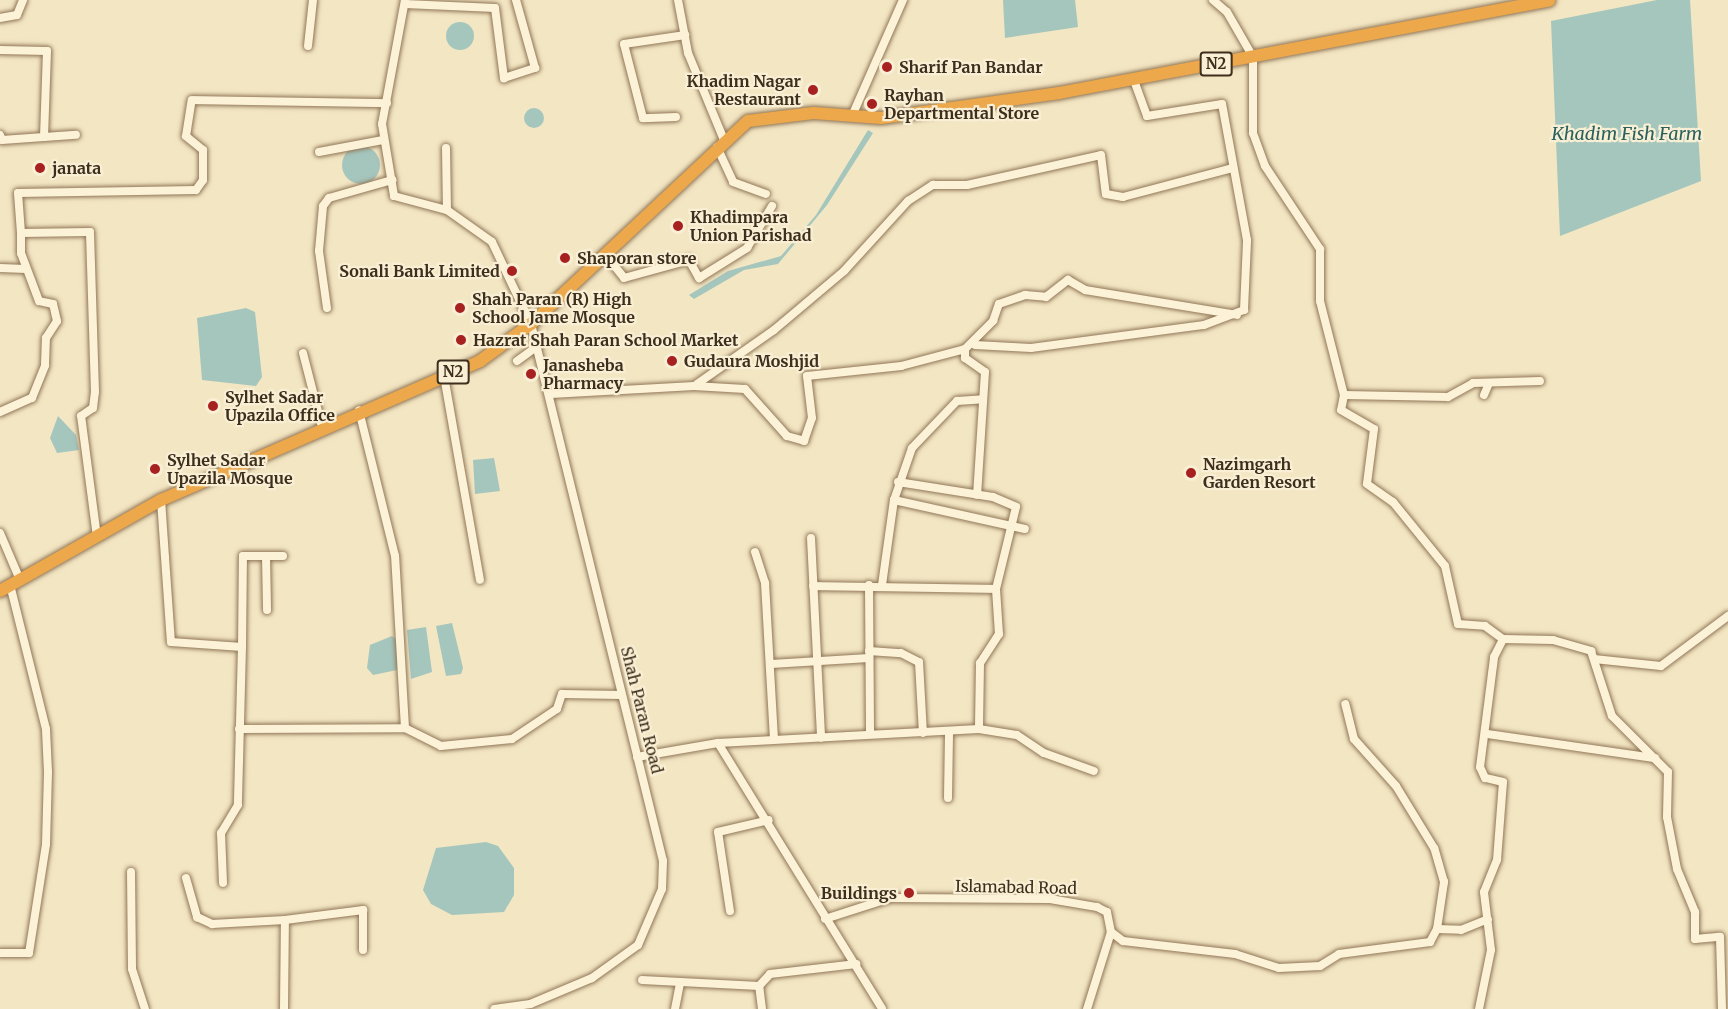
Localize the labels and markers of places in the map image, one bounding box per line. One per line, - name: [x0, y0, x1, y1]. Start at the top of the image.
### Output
- place label: Sharif Pan Bandar: [899, 57, 1043, 77]
- marker: Sharif Pan Bandar: [880, 60, 894, 74]
- place label: Khadim Nagar Restaurant: [687, 71, 801, 109]
- marker: Khadim Nagar Restaurant: [806, 83, 820, 97]
- place label: Rayhan Departmental Store: [884, 85, 1039, 123]
- marker: Rayhan Departmental Store: [865, 97, 879, 111]
- place label: janata: [52, 158, 101, 178]
- marker: janata: [33, 161, 47, 175]
- place label: Khadimpara Union Parishad: [690, 207, 812, 245]
- marker: Khadimpara Union Parishad: [671, 219, 685, 233]
- place label: Shaporan store: [577, 248, 696, 268]
- marker: Shaporan store: [558, 251, 572, 265]
- place label: Sonali Bank Limited: [339, 261, 500, 281]
- marker: Sonali Bank Limited: [505, 264, 519, 278]
- place label: Shah Paran (R) High School Jame Mosque: [472, 289, 635, 327]
- marker: Shah Paran (R) High School Jame Mosque: [453, 301, 467, 315]
- place label: Hazrat Shah Paran School Market: [473, 330, 738, 350]
- marker: Hazrat Shah Paran School Market: [454, 333, 468, 347]
- place label: Gudaura Moshjid: [684, 351, 819, 371]
- marker: Gudaura Moshjid: [665, 354, 679, 368]
- place label: Janasheba Pharmacy: [543, 355, 624, 393]
- marker: Janasheba Pharmacy: [524, 367, 538, 381]
- place label: Sylhet Sadar Upazila Office: [225, 387, 335, 425]
- marker: Sylhet Sadar Upazila Office: [206, 399, 220, 413]
- place label: Sylhet Sadar Upazila Mosque: [167, 450, 293, 488]
- place label: Nazimgarh Garden Resort: [1203, 454, 1316, 492]
- marker: Sylhet Sadar Upazila Mosque: [148, 462, 162, 476]
- marker: Nazimgarh Garden Resort: [1184, 466, 1198, 480]
- place label: Buildings: [821, 883, 897, 903]
- marker: Buildings: [902, 886, 916, 900]

